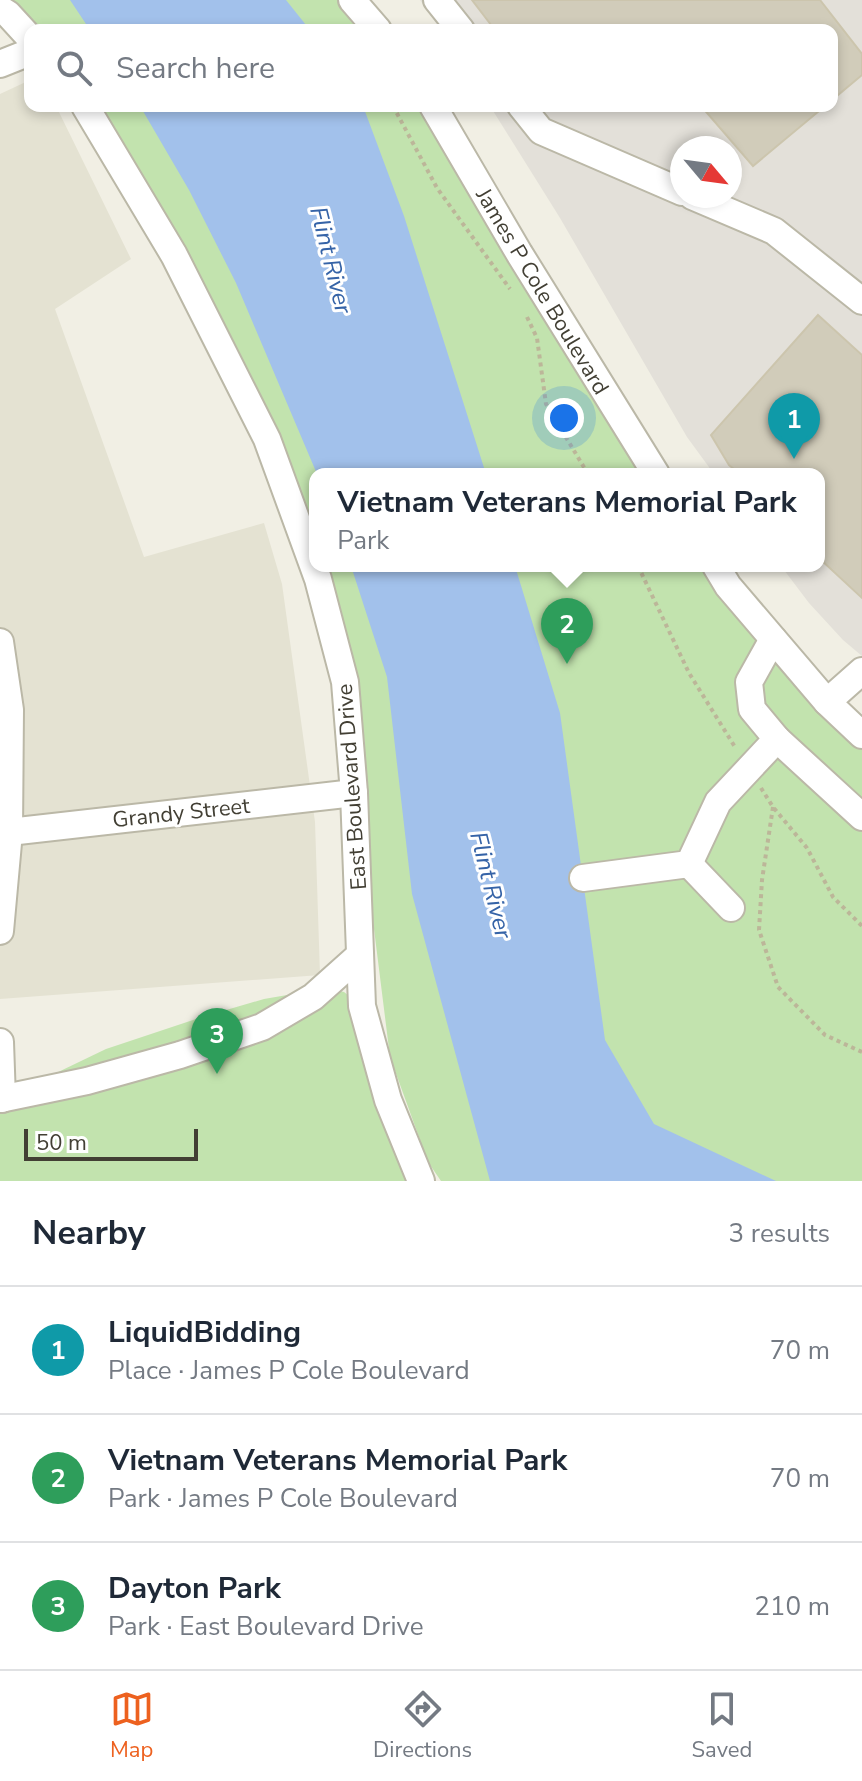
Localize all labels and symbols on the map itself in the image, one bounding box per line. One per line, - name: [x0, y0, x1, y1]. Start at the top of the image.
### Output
- north arrow: [670, 136, 742, 208]
- street label: James P Cole Boulevard: [468, 182, 616, 400]
- water label: Flint River: [302, 203, 360, 318]
- pin: 1: [768, 393, 820, 459]
- your location: [544, 398, 584, 438]
- pin: 2: [541, 598, 593, 664]
- street label: East Boulevard Drive: [330, 683, 374, 891]
- street label: Grandy Street: [111, 791, 251, 835]
- water label: Flint River: [462, 828, 520, 943]
- pin: 3: [191, 1008, 243, 1074]
- scale bar: [24, 1125, 198, 1161]

